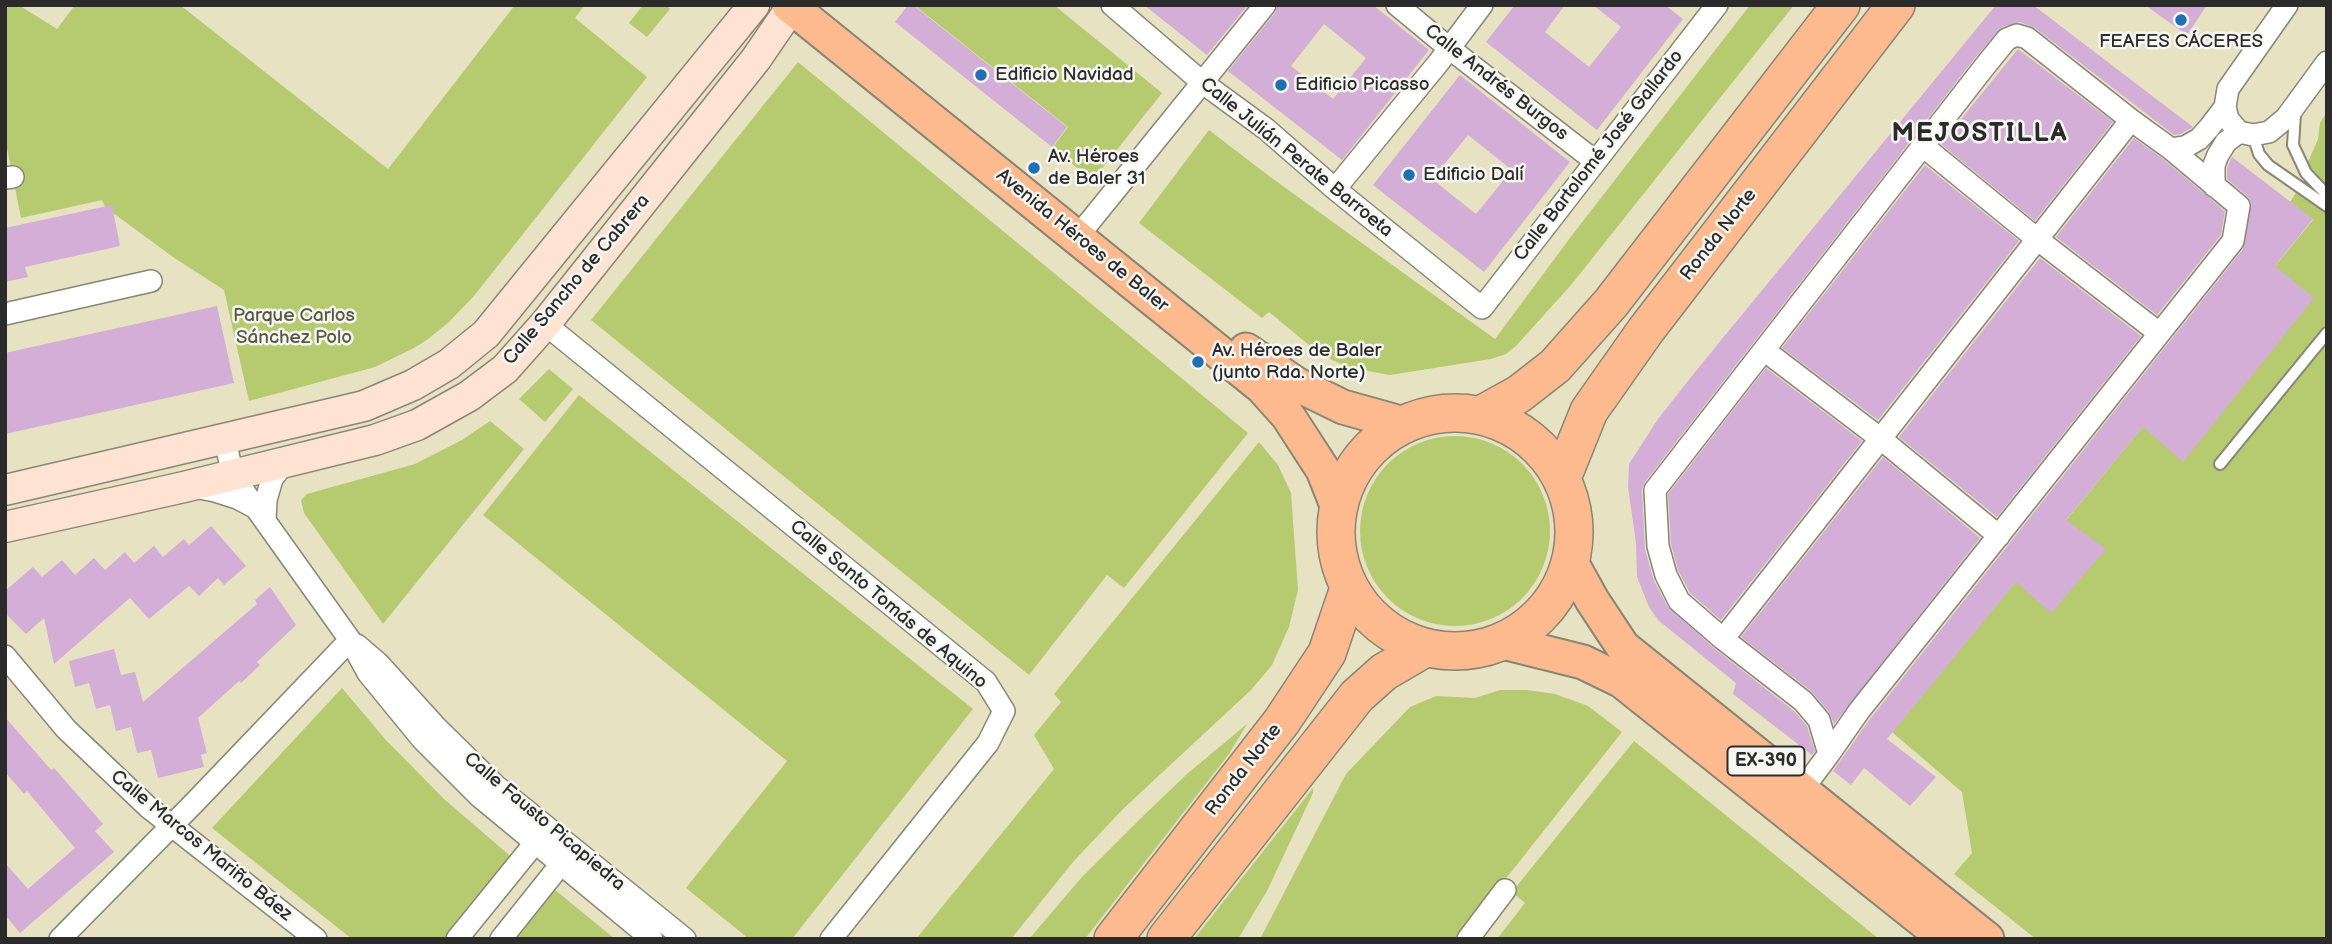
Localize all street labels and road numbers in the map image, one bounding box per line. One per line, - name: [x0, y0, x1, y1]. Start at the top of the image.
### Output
- street label: Calle Andrés Burgos: [1420, 20, 1572, 146]
- street label: Calle Bartolomé José Gallardo: [1509, 46, 1689, 266]
- street label: Calle Julián Perate Barroeta: [1195, 73, 1397, 243]
- street label: Avenida Héroes de Baler: [991, 165, 1173, 317]
- street label: Ronda Norte: [1676, 184, 1762, 286]
- street label: Calle Sancho de Cabrera: [499, 190, 655, 370]
- street label: Calle Santo Tomás de Aquino: [785, 516, 991, 694]
- street label: Ronda Norte: [1201, 719, 1287, 821]
- road number: EX-390: [1728, 746, 1804, 776]
- street label: Calle Fausto Picapiedra: [459, 748, 629, 896]
- street label: Calle Marcos Mariño Báez: [106, 766, 296, 926]

